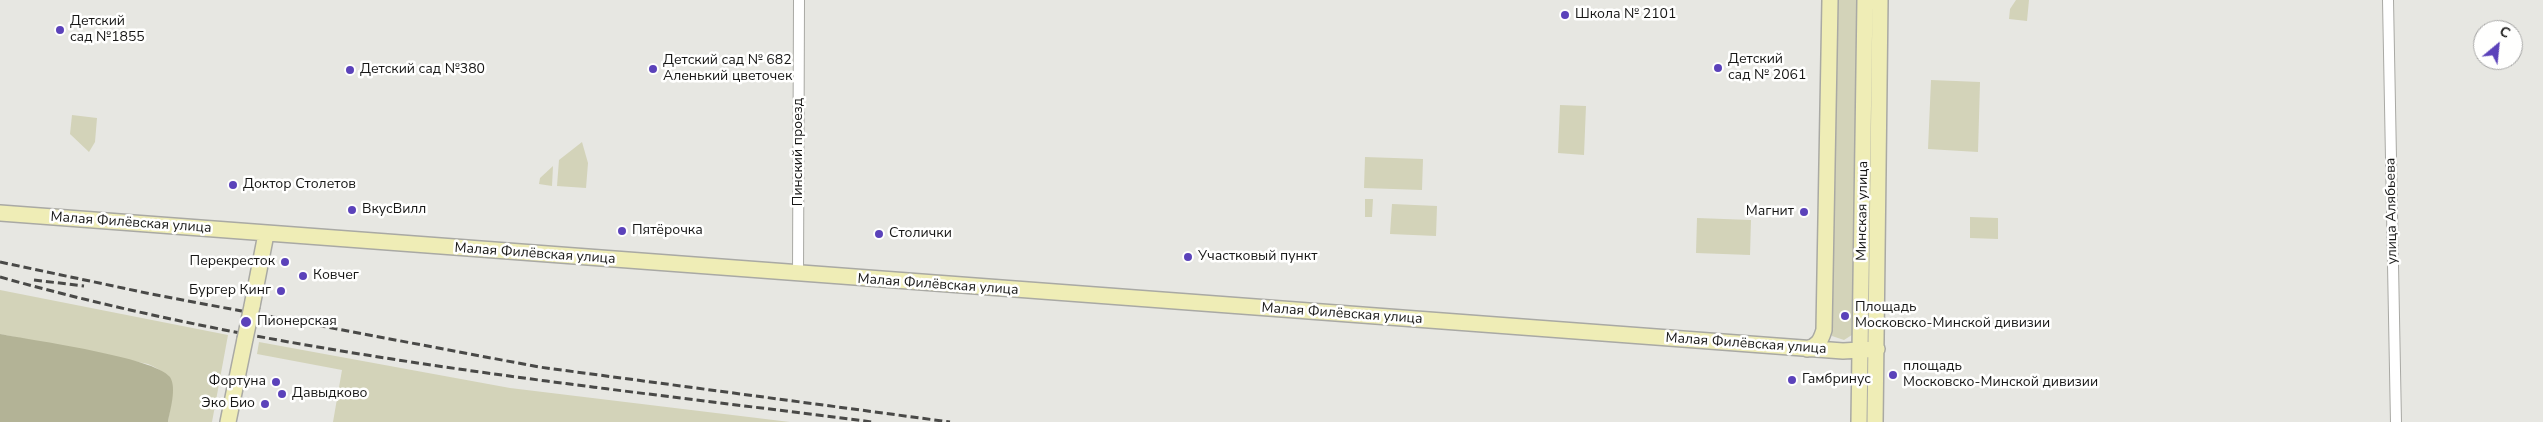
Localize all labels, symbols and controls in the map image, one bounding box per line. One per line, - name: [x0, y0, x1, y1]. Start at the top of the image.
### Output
- place label: Школа № 2101: [1575, 7, 1676, 23]
- marker: Школа № 2101: [1559, 9, 1571, 21]
- place label: Детский сад №1855: [70, 14, 145, 46]
- north arrow: [2473, 20, 2523, 70]
- text: С: [2496, 22, 2513, 43]
- marker: Детский сад №1855: [54, 24, 66, 36]
- place label: Детский сад № 2061: [1728, 52, 1806, 84]
- place label: Детский сад № 682 Аленький цветочек: [663, 53, 792, 85]
- place label: Детский сад №380: [360, 62, 485, 78]
- marker: Детский сад № 2061: [1712, 62, 1724, 74]
- marker: Детский сад № 682 Аленький цветочек: [647, 63, 659, 75]
- marker: Детский сад №380: [344, 64, 356, 76]
- street label: Пинский проезд: [791, 98, 807, 206]
- street label: улица Алябьева: [2383, 158, 2401, 264]
- street label: Минская улица: [1854, 161, 1872, 261]
- place label: Доктор Столетов: [243, 177, 356, 193]
- marker: Доктор Столетов: [227, 179, 239, 191]
- place label: ВкусВилл: [362, 202, 426, 218]
- marker: ВкусВилл: [346, 204, 358, 216]
- place label: Магнит: [1746, 204, 1794, 220]
- marker: Магнит: [1798, 206, 1810, 218]
- street label: Малая Филёвская улица: [50, 209, 212, 237]
- place label: Пятёрочка: [632, 223, 703, 239]
- marker: Пятёрочка: [616, 225, 628, 237]
- place label: Столички: [889, 226, 952, 242]
- marker: Столички: [873, 228, 885, 240]
- street label: Малая Филёвская улица: [454, 240, 616, 268]
- place label: Участковый пункт: [1198, 249, 1317, 265]
- marker: Участковый пункт: [1182, 251, 1194, 263]
- place label: Перекресток: [190, 254, 275, 270]
- marker: Перекресток: [279, 256, 291, 268]
- place label: Ковчег: [313, 268, 359, 284]
- marker: Ковчег: [297, 270, 309, 282]
- street label: Малая Филёвская улица: [857, 271, 1019, 299]
- place label: Бургер Кинг: [189, 283, 271, 299]
- marker: Бургер Кинг: [275, 285, 287, 297]
- street label: Малая Филёвская улица: [1261, 300, 1423, 328]
- place label: Площадь Московско-Минской дивизии: [1855, 300, 2050, 332]
- marker: Площадь Московско-Минской дивизии: [1839, 310, 1851, 322]
- place label: Пионерская: [257, 314, 337, 330]
- marker: Пионерская: [239, 315, 253, 329]
- street label: Малая Филёвская улица: [1665, 330, 1827, 358]
- place label: площадь Московско-Минской дивизии: [1903, 359, 2098, 392]
- marker: площадь Московско-Минской дивизии: [1887, 369, 1899, 381]
- place label: Гамбринус: [1802, 372, 1871, 388]
- place label: Фортуна: [209, 374, 266, 390]
- marker: Гамбринус: [1786, 374, 1798, 386]
- marker: Фортуна: [270, 376, 282, 388]
- place label: Давыдково: [292, 386, 367, 402]
- marker: Давыдково: [276, 388, 288, 400]
- place label: Эко Био: [201, 396, 255, 412]
- marker: Эко Био: [259, 398, 271, 410]

